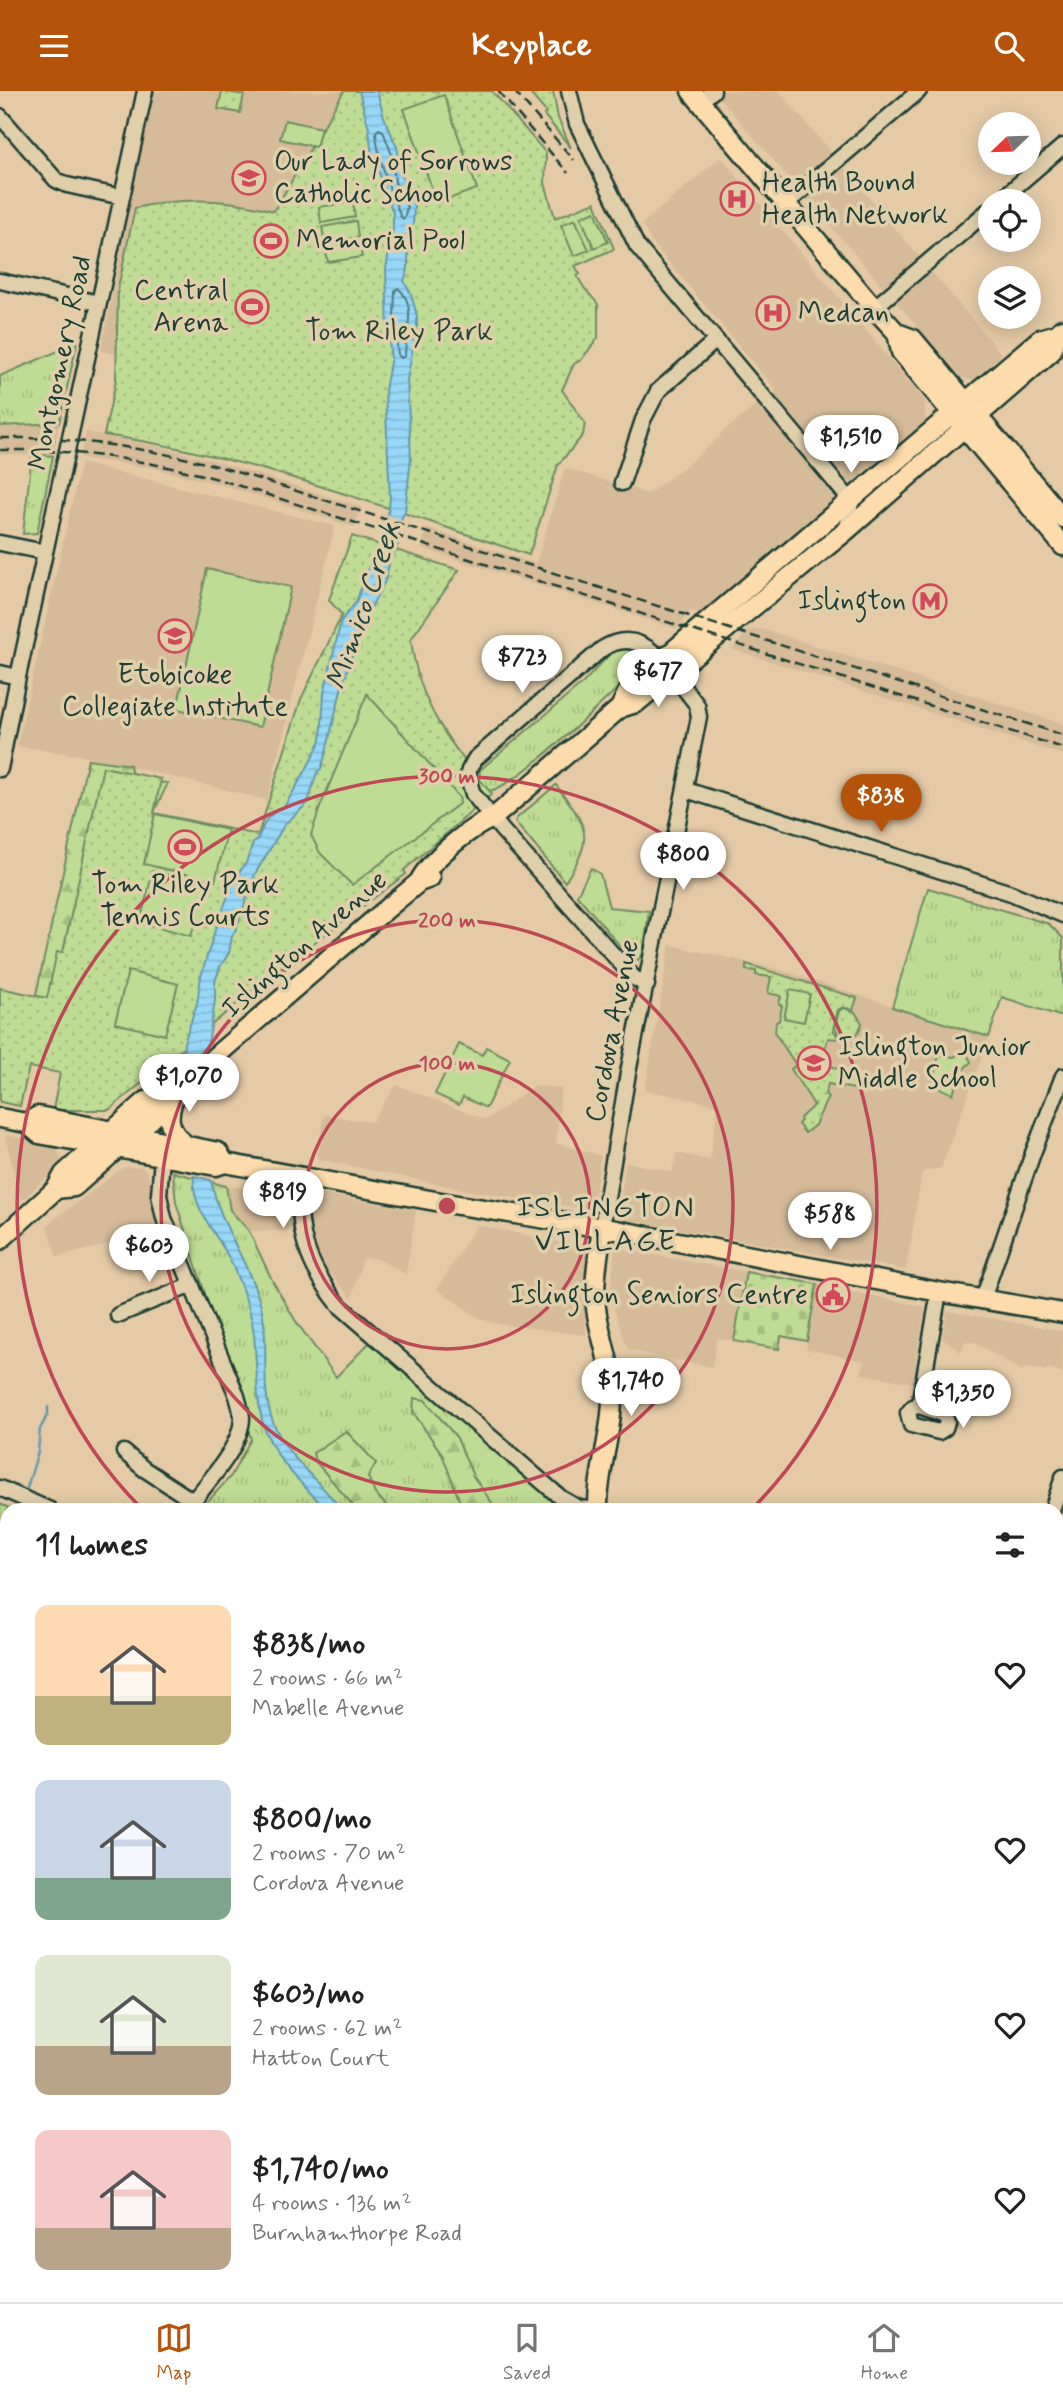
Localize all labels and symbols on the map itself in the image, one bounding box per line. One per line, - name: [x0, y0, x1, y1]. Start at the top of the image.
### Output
- north arrow: [978, 112, 1041, 175]
- place label: Our Lady of Sorrows Catholic School: [274, 144, 513, 213]
- school or university icon: Our Lady of Sorrows Catholic School: [230, 159, 268, 197]
- place label: Health Bound Health Network: [762, 165, 948, 234]
- hospital icon: Health Bound Health Network: [718, 180, 756, 218]
- sports icon: Memorial Pool: [252, 222, 290, 260]
- place label: Memorial Pool: [296, 223, 465, 260]
- street label: Montgomery Road: [20, 252, 102, 474]
- place label: Central Arena: [134, 273, 228, 342]
- sports icon: Central Arena: [233, 288, 271, 326]
- hospital icon: Medcan: [754, 294, 792, 332]
- place label: Medcan: [798, 295, 889, 332]
- park label: Tom Riley Park: [305, 314, 493, 351]
- pin: $1,510: [794, 415, 908, 475]
- water label: Mimico Creek: [317, 517, 411, 695]
- metro station icon: Islington: [911, 582, 949, 620]
- place label: Islington: [798, 583, 906, 623]
- school or university icon: Etobicoke Collegiate Institute: [156, 617, 194, 655]
- pin: $723: [481, 635, 563, 695]
- pin: $677: [617, 649, 699, 709]
- place label: Etobicoke Collegiate Institute: [62, 657, 288, 726]
- text: 300 m: [419, 763, 476, 791]
- pin: $838: [840, 775, 922, 834]
- sports icon: Tom Riley Park Tennis Courts: [166, 828, 204, 866]
- pin: $800: [642, 833, 724, 892]
- street label: Islington Avenue: [214, 863, 398, 1030]
- place label: Tom Riley Park Tennis Courts: [91, 867, 279, 936]
- text: 200 m: [418, 907, 476, 935]
- street label: Cordova Avenue: [577, 936, 649, 1126]
- place label: Islington Junior Middle School: [838, 1029, 1031, 1098]
- school or university icon: Islington Junior Middle School: [795, 1044, 833, 1082]
- text: 100 m: [419, 1050, 475, 1078]
- pin: $1,070: [132, 1055, 246, 1114]
- pin: $819: [242, 1171, 324, 1230]
- district label: ISLINGTON VILLAGE: [516, 1188, 696, 1261]
- pin: $588: [789, 1193, 871, 1252]
- centre of rings: [435, 1194, 459, 1218]
- pin: $603: [108, 1225, 190, 1284]
- public building icon: Islington Seniors Centre: [814, 1276, 852, 1314]
- place label: Islington Seniors Centre: [510, 1277, 808, 1317]
- pin: $1,740: [574, 1359, 688, 1418]
- pin: $1,350: [906, 1371, 1020, 1430]

